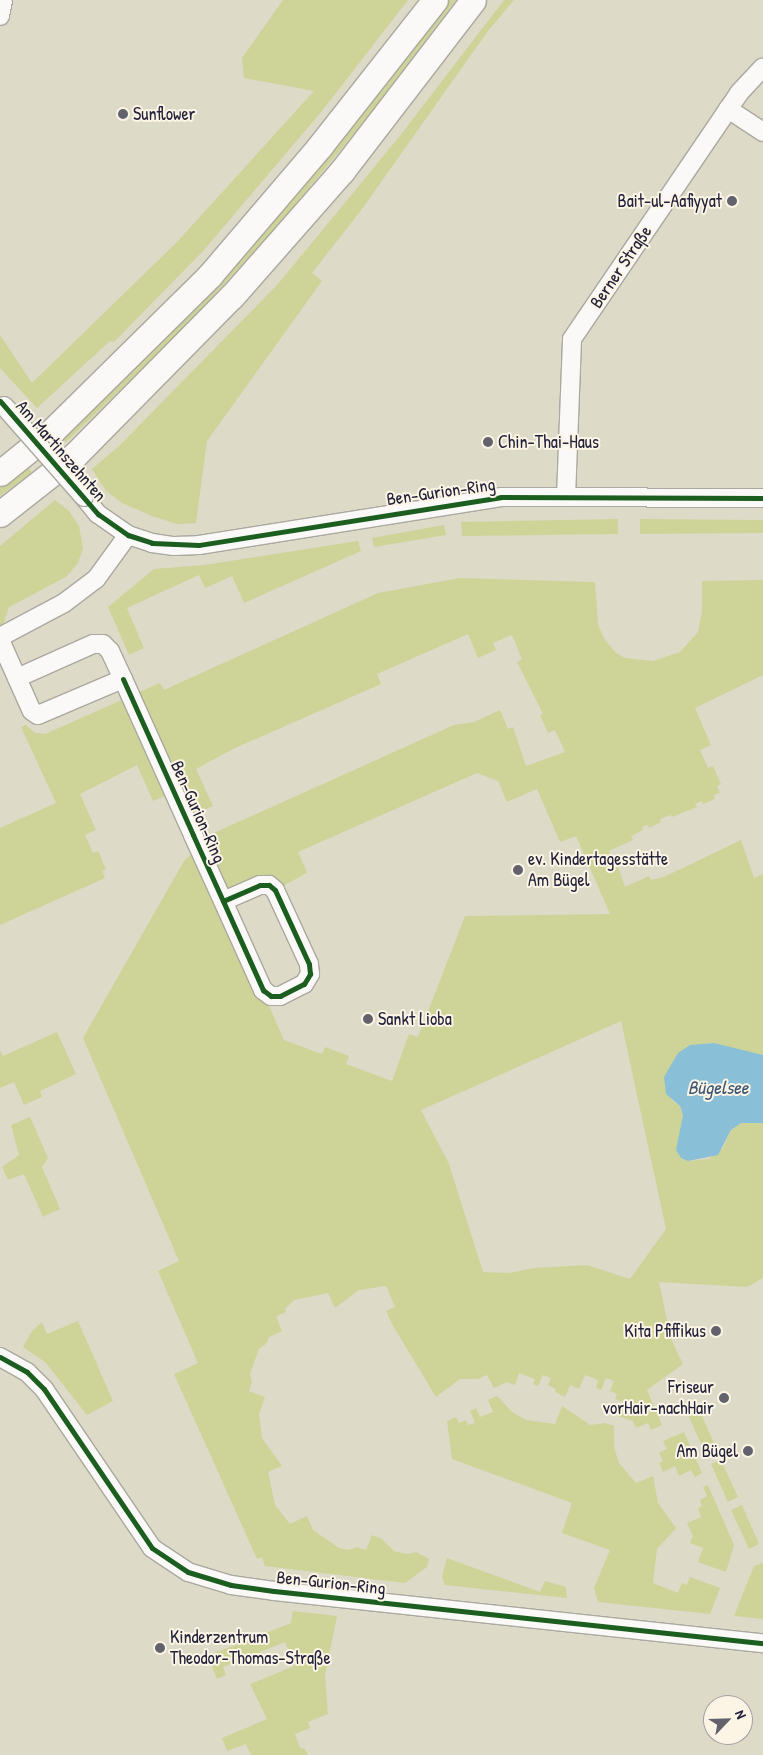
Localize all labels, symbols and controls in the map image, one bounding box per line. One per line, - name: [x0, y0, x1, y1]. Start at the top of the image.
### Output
- place label: Sunflower: [133, 103, 195, 125]
- marker: Sunflower: [117, 108, 129, 120]
- place label: Bait-ul-Aafiyyat: [618, 190, 722, 212]
- marker: Bait-ul-Aafiyyat: [726, 195, 738, 207]
- street label: Berner Straße: [586, 222, 656, 312]
- street label: Am Martinszehnten: [11, 396, 111, 506]
- place label: Chin-Thai-Haus: [498, 431, 599, 453]
- marker: Chin-Thai-Haus: [482, 436, 494, 448]
- street label: Ben-Gurion-Ring: [385, 474, 497, 510]
- street label: Ben-Gurion-Ring: [166, 758, 230, 866]
- place label: ev. Kindertagesstätte Am Bügel: [528, 849, 668, 892]
- marker: ev. Kindertagesstätte Am Bügel: [512, 864, 524, 876]
- place label: Sankt Lioba: [378, 1008, 452, 1030]
- marker: Sankt Lioba: [362, 1013, 374, 1025]
- water label: Bügelsee: [688, 1077, 748, 1099]
- place label: Kita Pfiffikus: [624, 1320, 706, 1342]
- marker: Kita Pfiffikus: [710, 1325, 722, 1337]
- place label: Friseur vorHair-nachHair: [603, 1377, 714, 1420]
- marker: Friseur vorHair-nachHair: [718, 1392, 730, 1404]
- place label: Am Bügel: [677, 1440, 738, 1462]
- marker: Am Bügel: [742, 1445, 754, 1457]
- street label: Ben-Gurion-Ring: [275, 1567, 387, 1599]
- place label: Kinderzentrum Theodor-Thomas-Straße: [170, 1627, 331, 1670]
- marker: Kinderzentrum Theodor-Thomas-Straße: [154, 1642, 166, 1654]
- north arrow: [703, 1695, 753, 1745]
- text: N: [731, 1707, 751, 1721]

